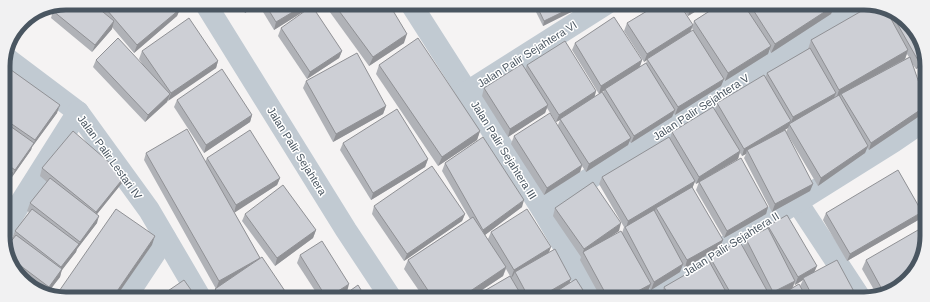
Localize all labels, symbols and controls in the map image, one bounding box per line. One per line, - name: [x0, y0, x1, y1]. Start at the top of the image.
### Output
- street label: Jalan Palir Sejahtera VI: [475, 18, 579, 90]
- street label: Jalan Palir Sejahtera V: [651, 71, 752, 143]
- street label: Jalan Palir Sejahtera III: [469, 99, 539, 201]
- street label: Jalan Palir Sejahtera: [265, 105, 329, 198]
- street label: Jalan Palir Lestari IV: [75, 113, 145, 202]
- street label: Jalan Palir Sejahtera II: [681, 210, 781, 278]

